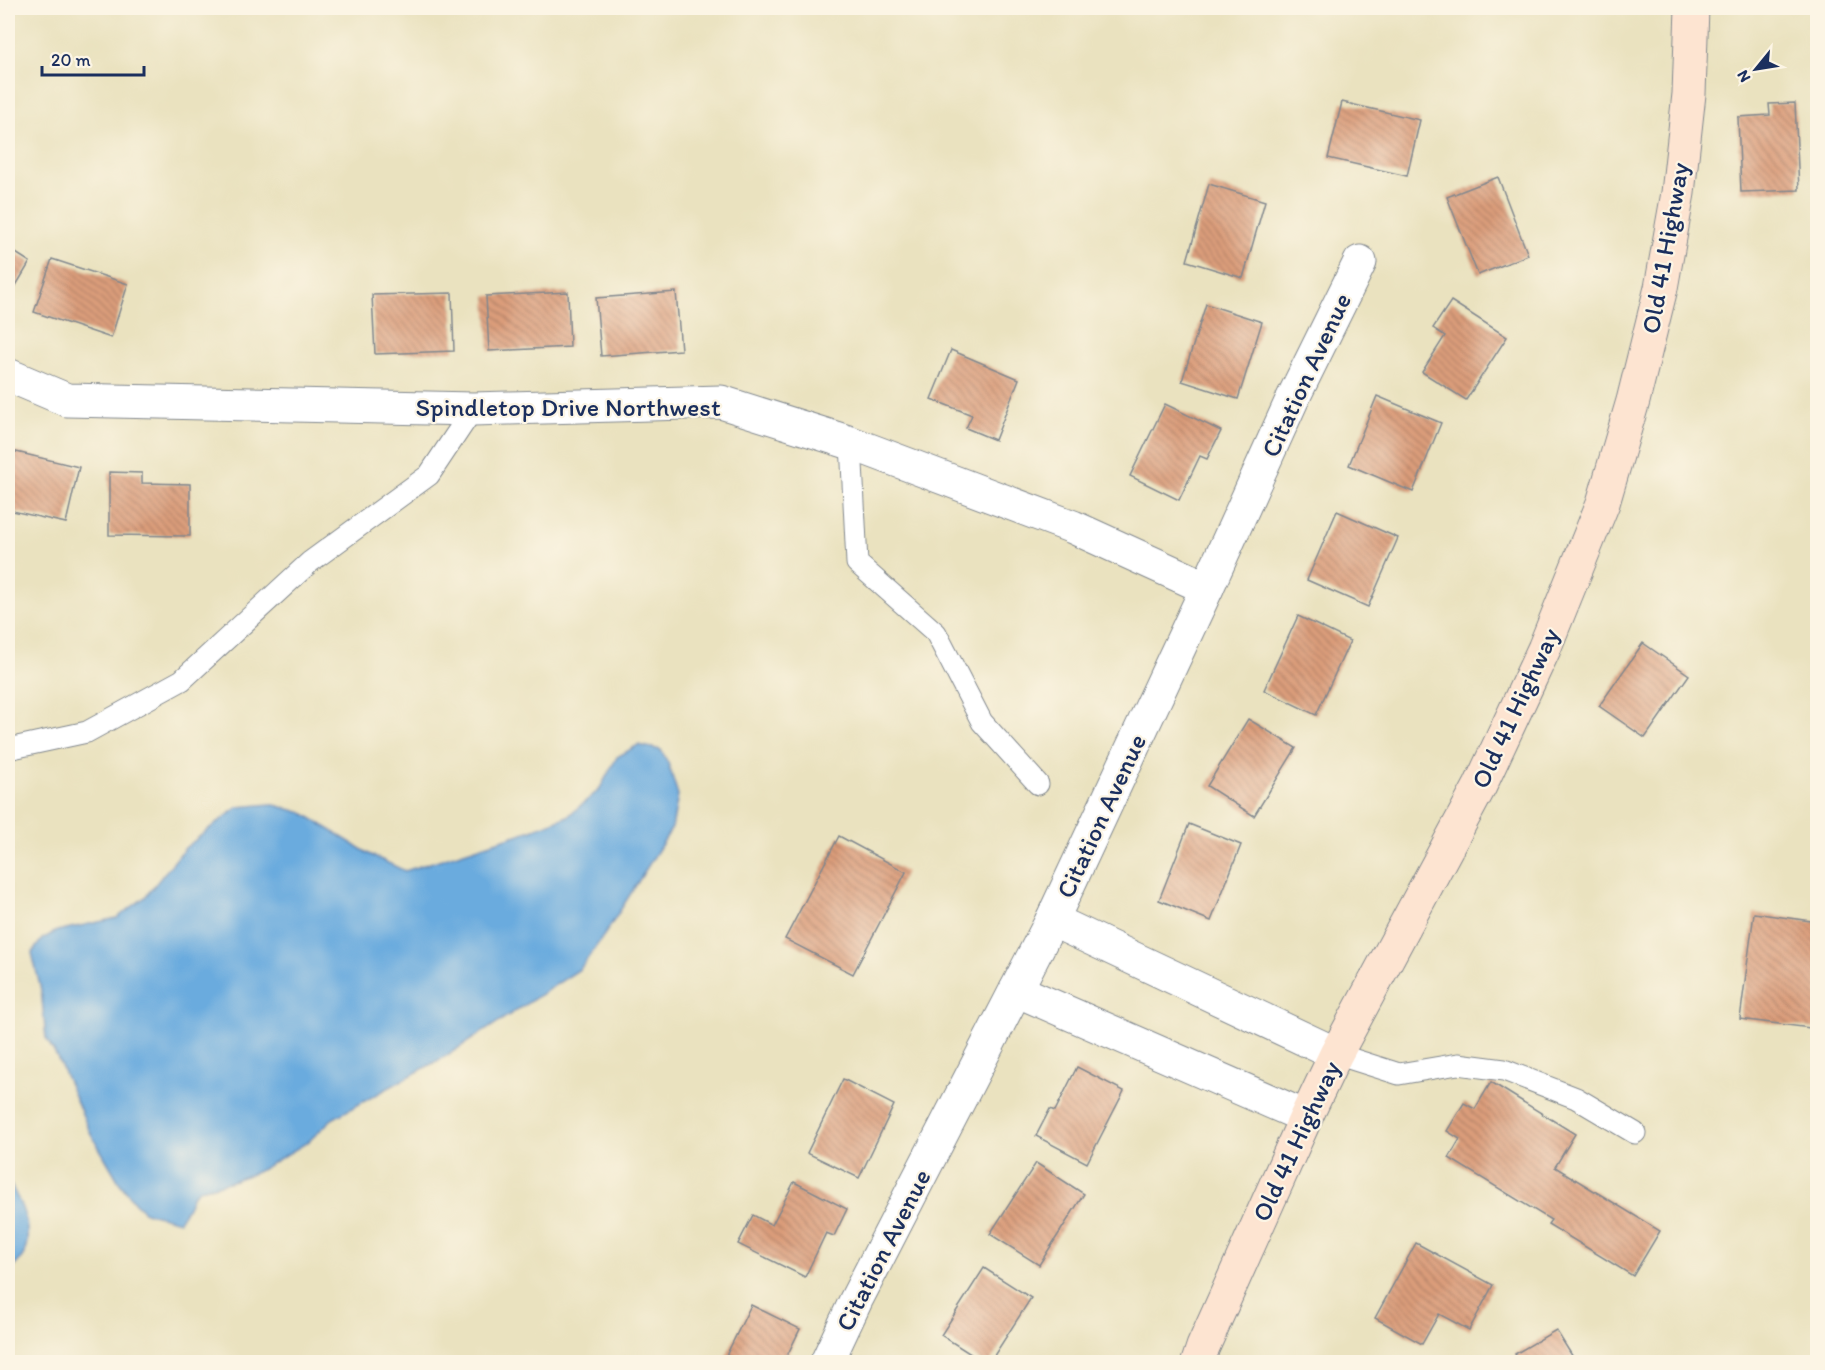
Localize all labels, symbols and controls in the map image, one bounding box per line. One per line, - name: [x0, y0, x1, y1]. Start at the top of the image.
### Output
- scale bar: [42, 39, 144, 77]
- north arrow: [1726, 39, 1786, 99]
- text: 20 m: [51, 49, 91, 71]
- text: N: [1733, 67, 1754, 86]
- street label: Old 41 Highway: [1634, 160, 1696, 336]
- street label: Citation Avenue: [1254, 288, 1358, 462]
- street label: Spindletop Drive Northwest: [415, 391, 721, 423]
- street label: Old 41 Highway: [1464, 623, 1566, 793]
- street label: Citation Avenue: [1049, 729, 1153, 903]
- street label: Old 41 Highway: [1245, 1056, 1347, 1226]
- street label: Citation Avenue: [828, 1164, 938, 1336]

